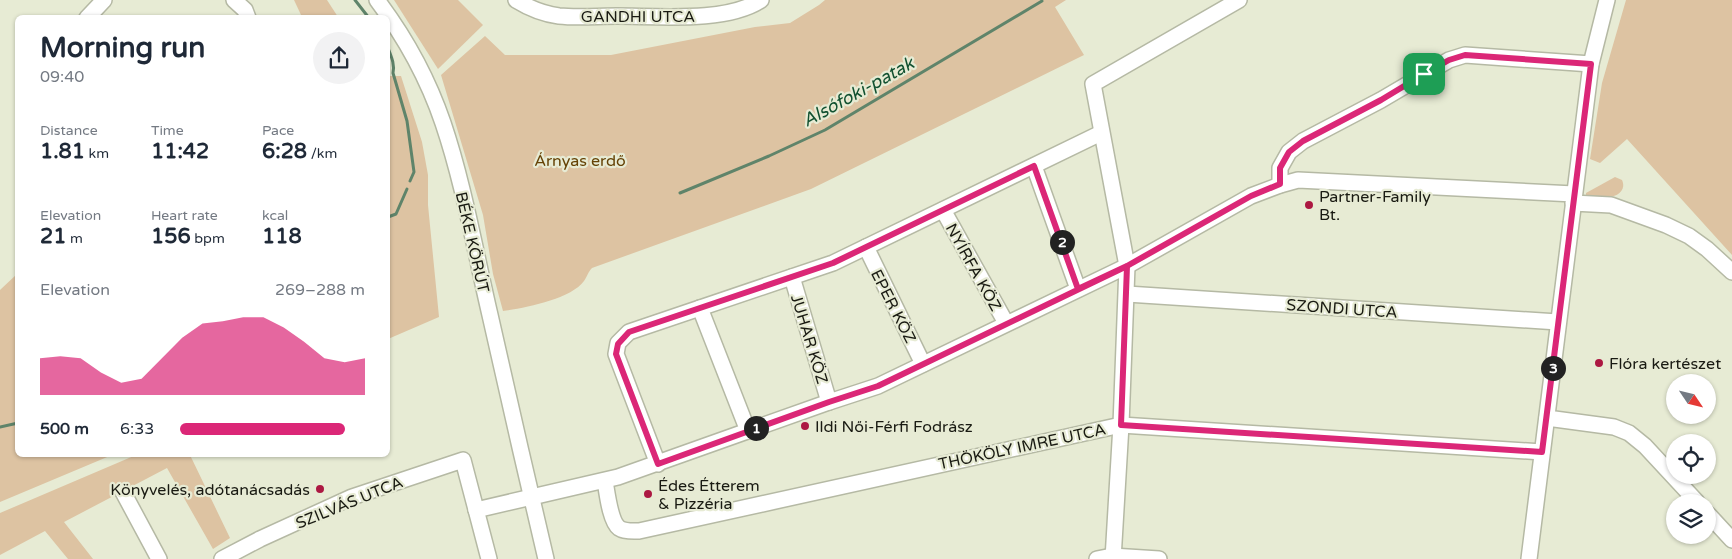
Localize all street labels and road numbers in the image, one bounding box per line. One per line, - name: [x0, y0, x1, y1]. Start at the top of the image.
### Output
- street label: GANDHI UTCA: [581, 7, 695, 27]
- street label: BÉKE KÖRÚT: [451, 190, 493, 295]
- street label: NYÍRFA KÖZ: [941, 220, 1005, 315]
- street label: EPER KÖZ: [866, 266, 920, 347]
- street label: JUHAR KÖZ: [786, 292, 832, 386]
- street label: SZONDI UTCA: [1286, 295, 1398, 323]
- street label: THÖKÖLY IMRE UTCA: [937, 419, 1108, 474]
- street label: SZILVÁS UTCA: [293, 472, 406, 534]

